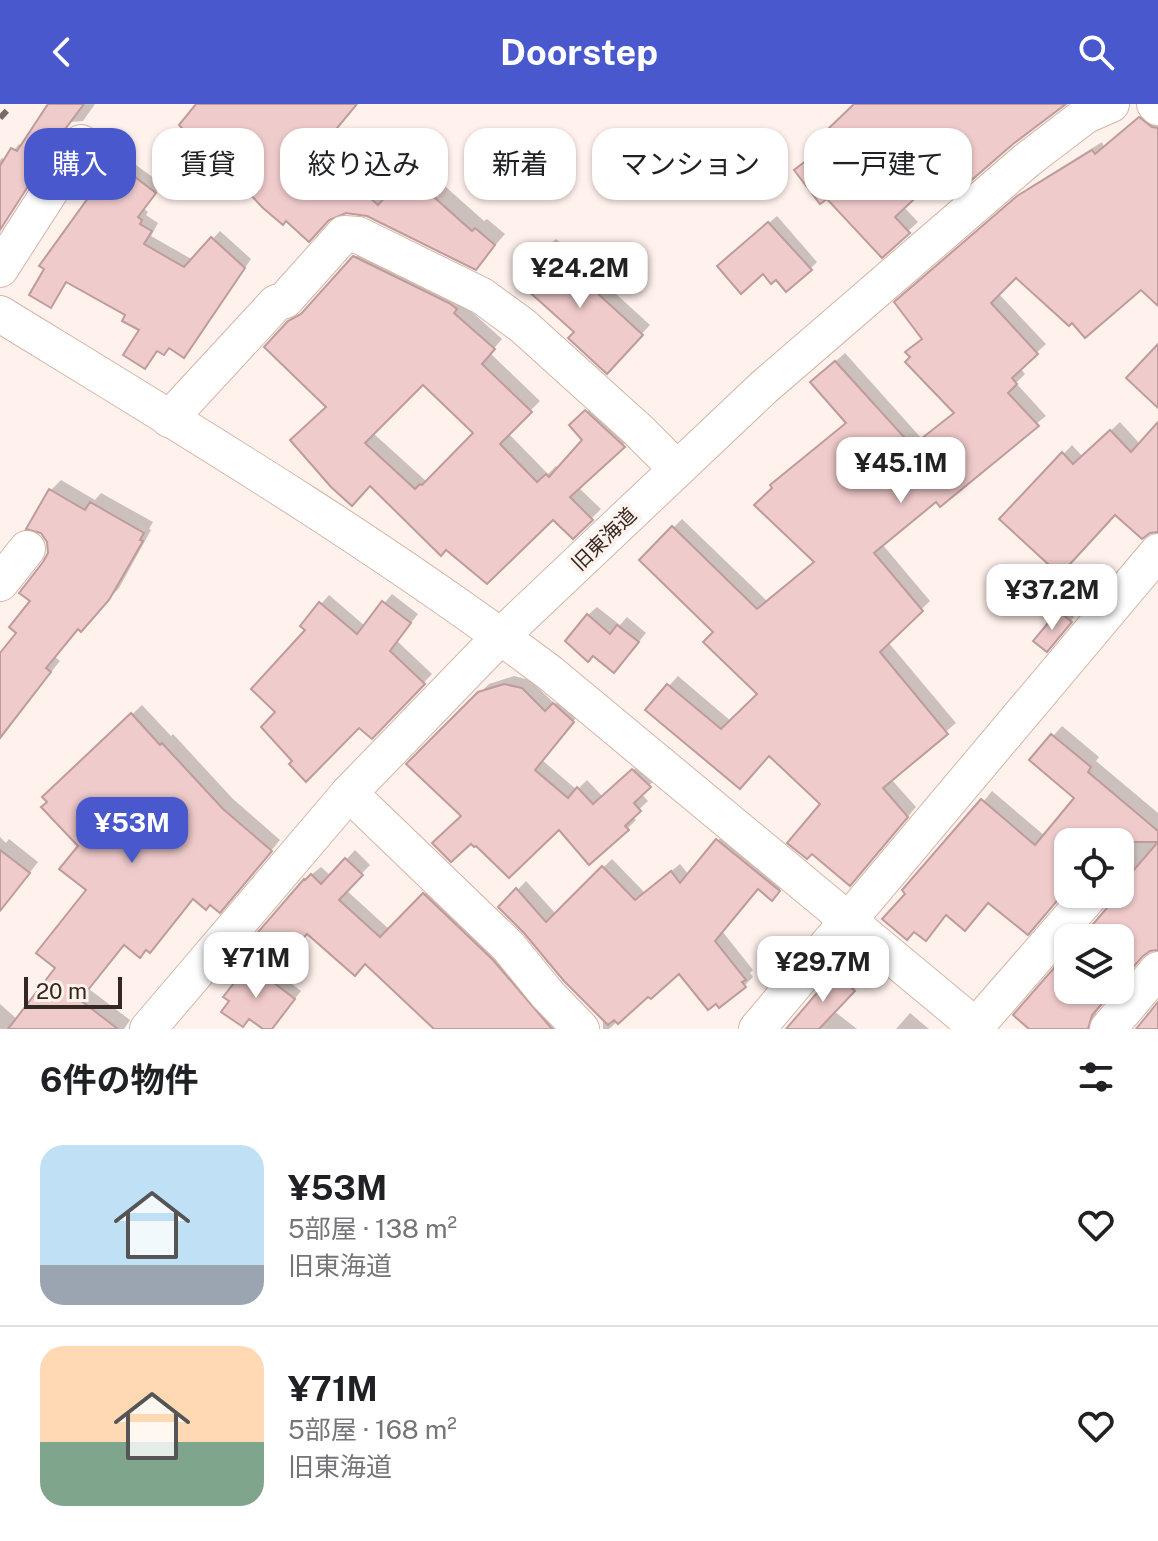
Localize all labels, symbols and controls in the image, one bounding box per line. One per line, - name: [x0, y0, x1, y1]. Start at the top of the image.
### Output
- icon: back: [40, 30, 84, 74]
- icon: search: [1074, 30, 1118, 74]
- text: Doorstep: [500, 31, 658, 73]
- chip: 購入: [24, 128, 136, 200]
- chip: 賃貸: [152, 128, 264, 200]
- chip: 絞り込み: [280, 128, 448, 200]
- chip: 新着: [464, 128, 576, 200]
- chip: マンション: [592, 128, 788, 200]
- chip: 一戸建て: [804, 128, 972, 200]
- pin: ¥24.2M: [515, 242, 645, 310]
- text: ¥24.2M: [531, 252, 629, 283]
- pin: ¥45.1M: [836, 437, 966, 505]
- text: ¥45.1M: [854, 447, 948, 478]
- street label: 旧東海道: [567, 503, 641, 575]
- pin: ¥37.2M: [987, 564, 1117, 632]
- text: ¥37.2M: [1004, 574, 1100, 605]
- pin: ¥53M: [85, 797, 179, 865]
- text: ¥53M: [94, 807, 170, 838]
- map controls: [1054, 828, 1134, 1004]
- button: locate: [1054, 828, 1134, 908]
- button: layers: [1054, 924, 1134, 1004]
- pin: ¥71M: [209, 932, 303, 1000]
- pin: ¥29.7M: [758, 936, 888, 1004]
- text: ¥71M: [222, 942, 290, 973]
- text: ¥29.7M: [775, 946, 871, 977]
- scale bar: [24, 973, 122, 1009]
- text: 20 m: [36, 978, 87, 1004]
- icon: filters: [1074, 1055, 1118, 1099]
- text: 6件の物件: [40, 1060, 198, 1100]
- text: ¥53M: [288, 1168, 387, 1208]
- icon: home: [104, 1177, 200, 1273]
- icon: heart: [1074, 1203, 1118, 1247]
- text: 5部屋 · 138 m²: [288, 1213, 457, 1244]
- text: 旧東海道: [288, 1250, 392, 1281]
- text: ¥71M: [288, 1369, 378, 1409]
- icon: home: [104, 1378, 200, 1474]
- icon: heart: [1074, 1404, 1118, 1448]
- text: 5部屋 · 168 m²: [288, 1414, 457, 1445]
- text: 旧東海道: [288, 1451, 392, 1482]

